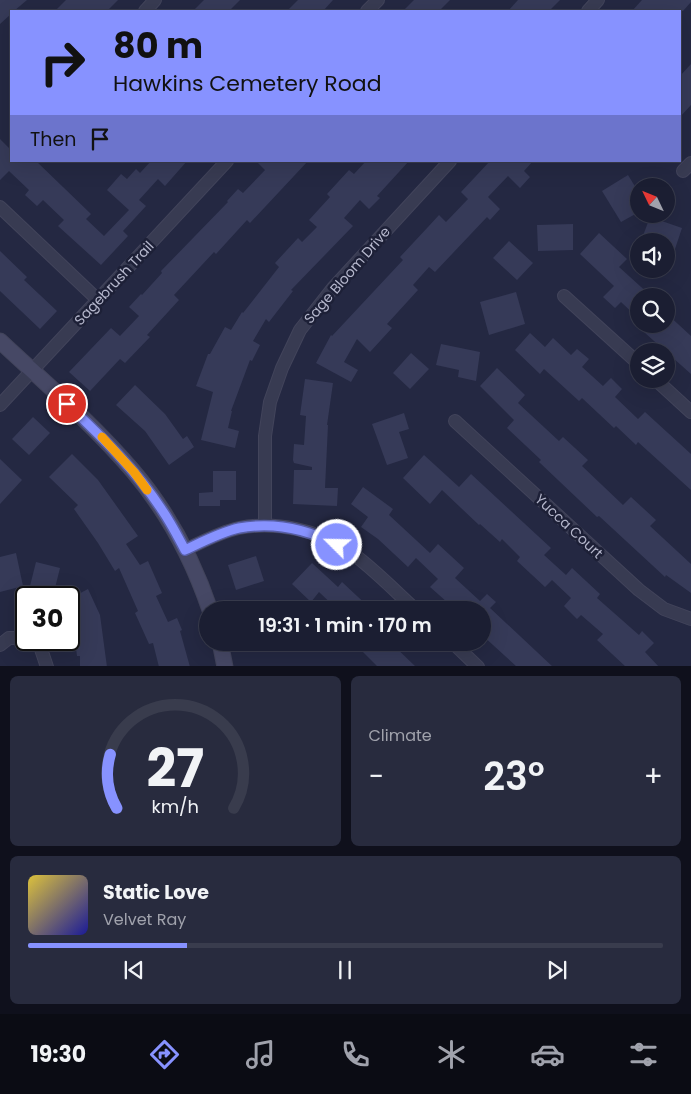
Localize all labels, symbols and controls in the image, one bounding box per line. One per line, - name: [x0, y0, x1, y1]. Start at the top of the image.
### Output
- text: 80 m: [113, 21, 203, 70]
- icon: right: [30, 30, 95, 95]
- text: Hawkins Cemetery Road: [113, 68, 382, 99]
- icon: arrive: [86, 125, 114, 153]
- text: Then: [30, 126, 76, 153]
- north arrow: [630, 178, 675, 222]
- map controls: [630, 178, 675, 388]
- street label: Sage Bloom Drive: [299, 222, 395, 328]
- button: sound: [630, 233, 675, 278]
- street label: Sagebrush Trail: [70, 236, 158, 330]
- button: search: [630, 288, 675, 333]
- button: layers: [630, 343, 675, 388]
- pin: [46, 383, 88, 425]
- icon: arrive: [53, 390, 81, 418]
- street label: Yucca Court: [531, 489, 607, 563]
- position arrow: [310, 518, 362, 570]
- speed limit sign: 30: [15, 586, 80, 651]
- text: 19:31 · 1 min · 170 m: [258, 612, 432, 639]
- text: Climate: [369, 724, 432, 747]
- text: 27: [146, 732, 204, 805]
- text: 23°: [483, 750, 545, 803]
- text: −: [369, 757, 384, 796]
- text: +: [644, 757, 663, 796]
- text: km/h: [151, 794, 199, 819]
- text: Static Love: [103, 879, 209, 906]
- text: Velvet Ray: [103, 908, 186, 931]
- icon: previous: [120, 956, 148, 984]
- icon: pause: [331, 956, 359, 984]
- icon: next: [543, 956, 571, 984]
- icon: directions: [147, 1037, 182, 1072]
- icon: music: [243, 1037, 278, 1072]
- icon: phone: [338, 1037, 373, 1072]
- icon: climate: [434, 1037, 469, 1072]
- icon: car: [530, 1037, 565, 1072]
- icon: filters: [626, 1037, 661, 1072]
- text: 19:30: [30, 1039, 86, 1070]

